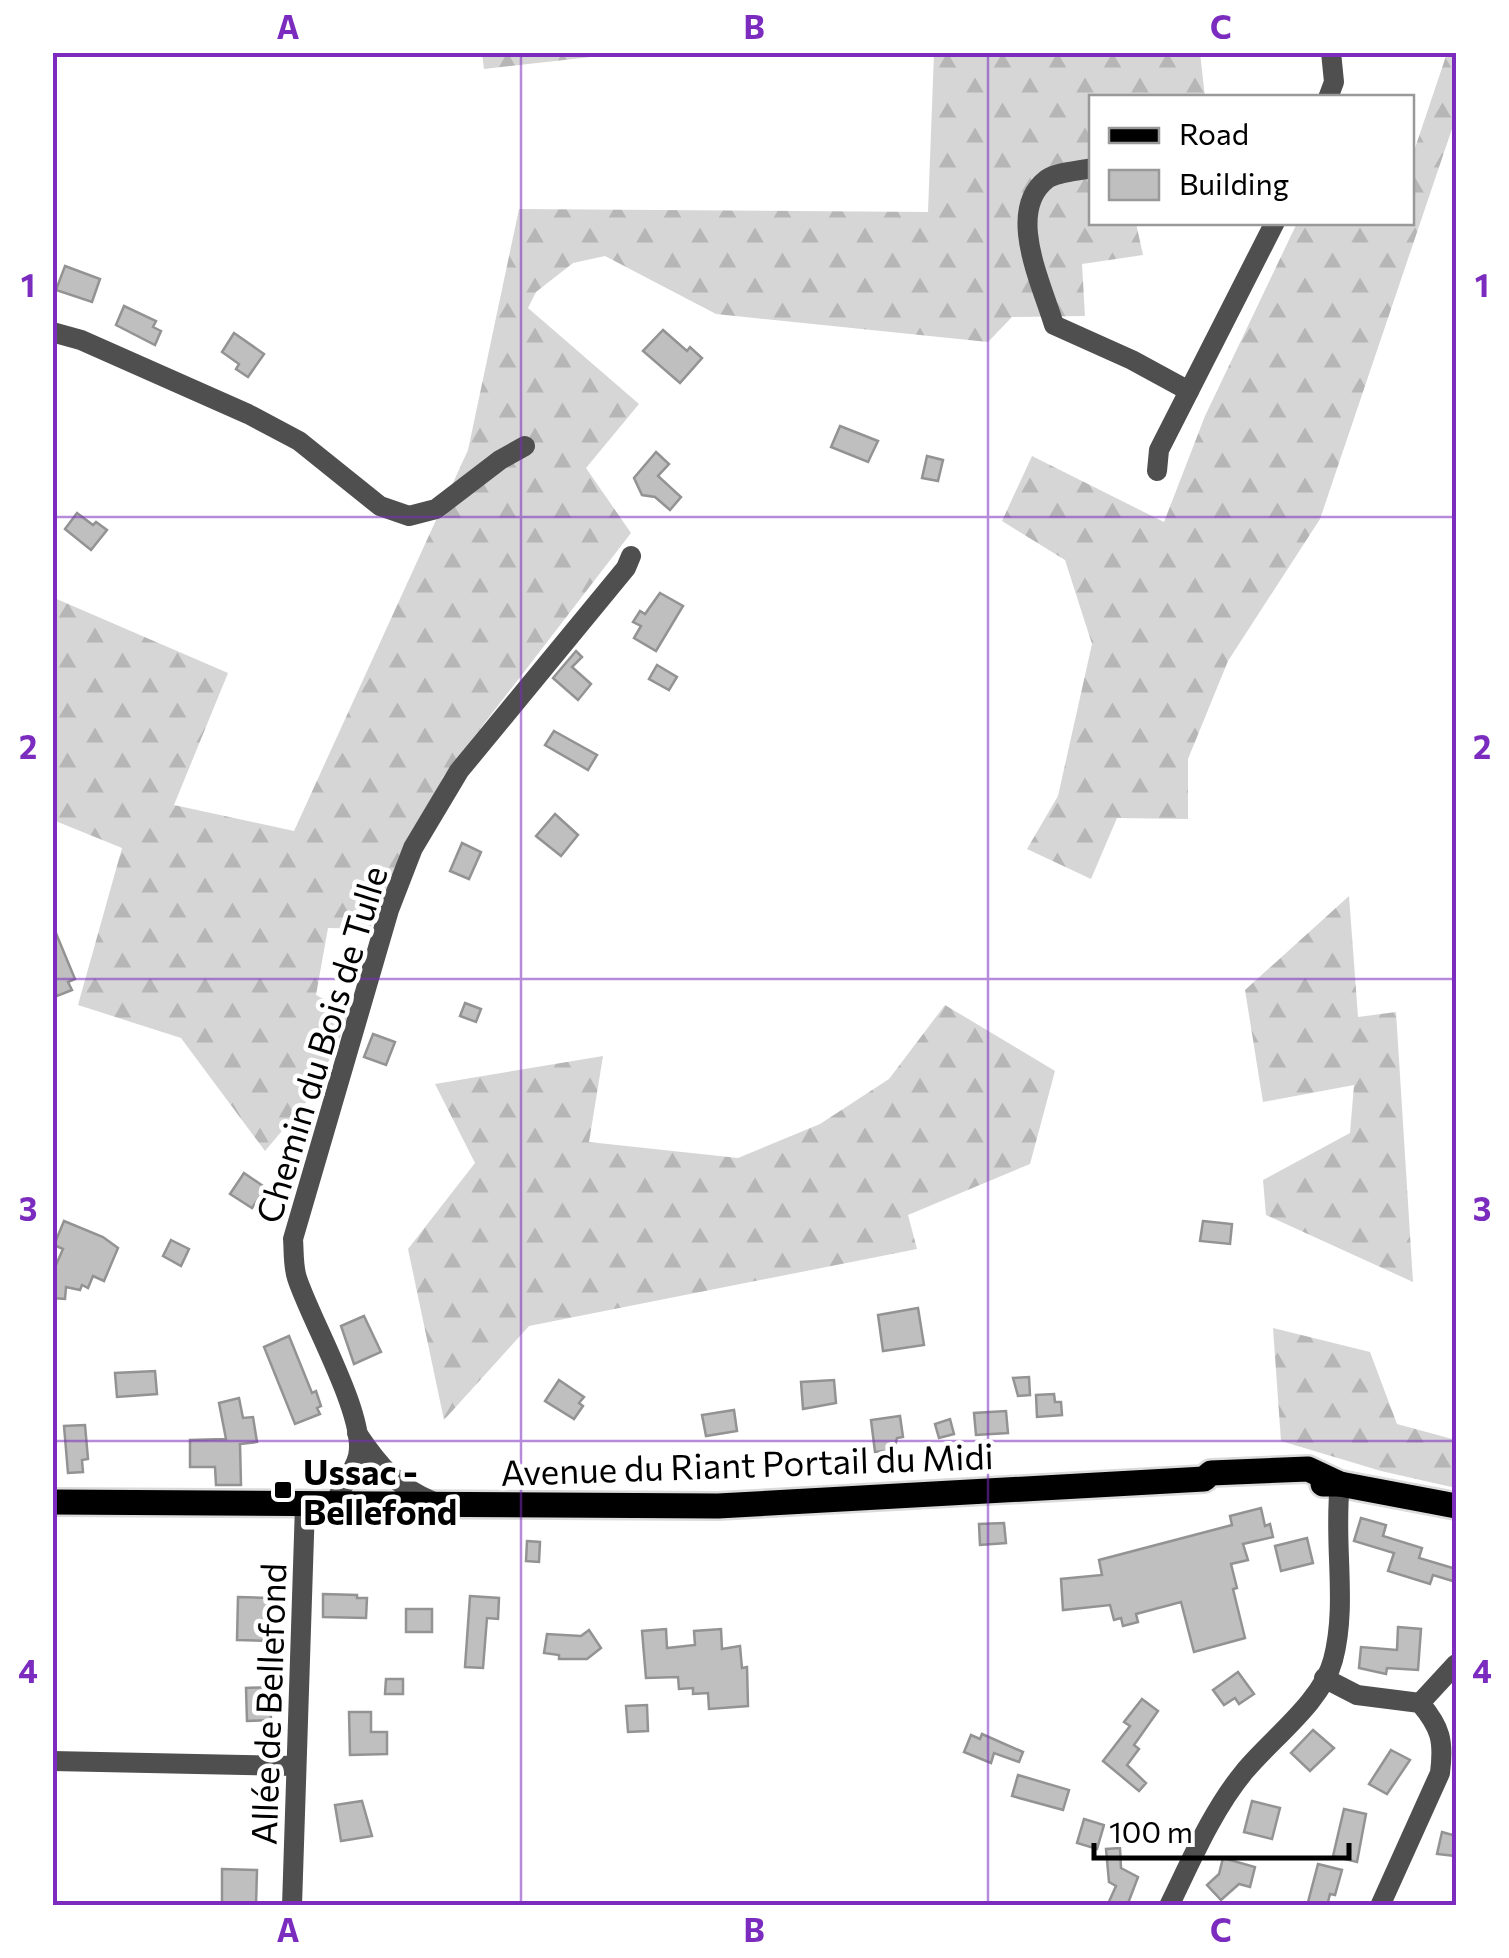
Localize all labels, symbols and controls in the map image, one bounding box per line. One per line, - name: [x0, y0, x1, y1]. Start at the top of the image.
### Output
- text: A: [277, 6, 300, 46]
- text: B: [743, 6, 765, 46]
- text: C: [1210, 6, 1232, 46]
- legend: [1089, 95, 1414, 225]
- text: Road: [1179, 114, 1249, 151]
- text: Building: [1179, 164, 1289, 201]
- text: 1: [21, 264, 35, 304]
- text: 1: [1475, 264, 1489, 304]
- text: 2: [19, 726, 37, 766]
- text: 2: [1473, 726, 1491, 766]
- street label: Chemin du Bois de Tulle: [245, 860, 395, 1228]
- text: 3: [19, 1188, 37, 1228]
- text: 3: [1473, 1188, 1491, 1228]
- street label: Avenue du Riant Portail du Midi: [500, 1433, 994, 1493]
- place label: Ussac - Bellefond: [303, 1449, 457, 1532]
- marker: Ussac - Bellefond: [272, 1479, 294, 1501]
- street label: Allée de Bellefond: [241, 1562, 293, 1846]
- text: 4: [18, 1650, 38, 1690]
- text: 4: [1472, 1650, 1492, 1690]
- scale bar: [1094, 1798, 1349, 1860]
- text: 100 m: [1109, 1812, 1193, 1849]
- text: A: [277, 1909, 300, 1949]
- text: B: [743, 1909, 765, 1949]
- text: C: [1210, 1909, 1232, 1949]

